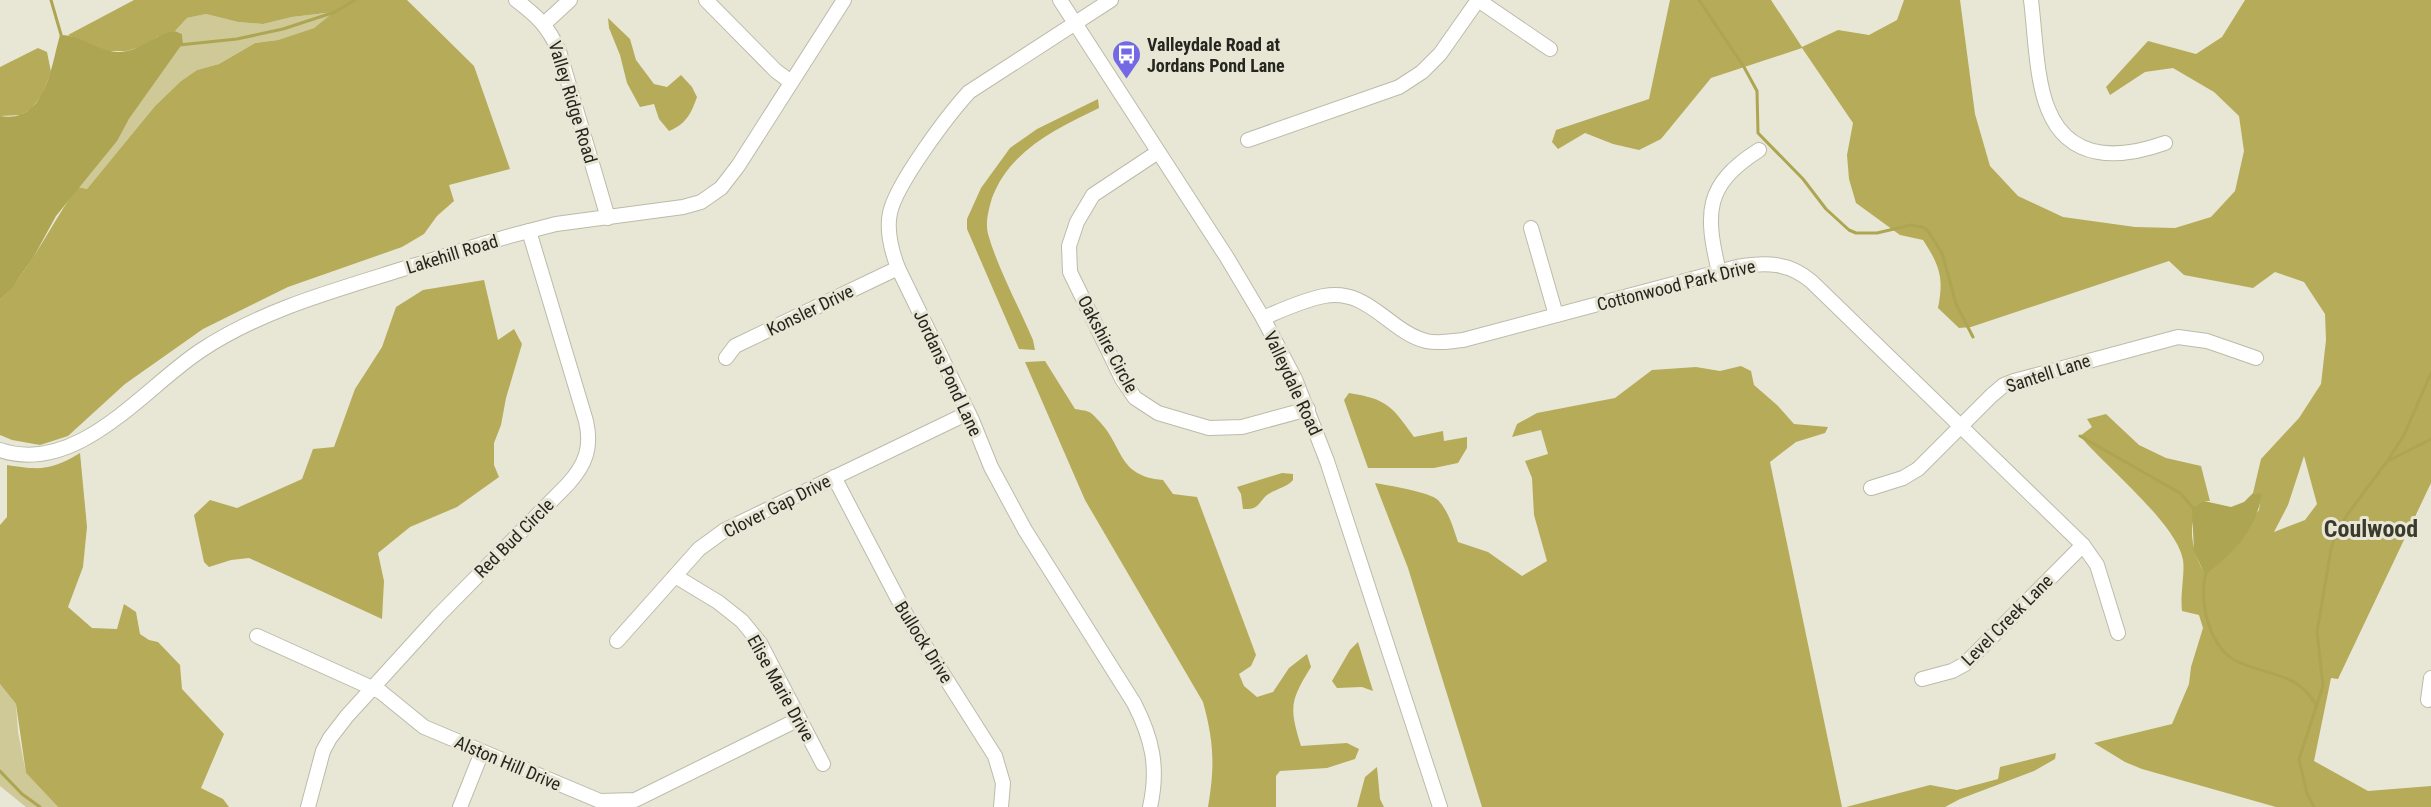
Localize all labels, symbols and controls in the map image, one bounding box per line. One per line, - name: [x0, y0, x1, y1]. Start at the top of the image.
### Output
- place label: Valleydale Road at Jordans Pond Lane: [1147, 34, 1285, 76]
- street label: Valley Ridge Road: [544, 38, 602, 166]
- bus stop icon: Valleydale Road at Jordans Pond Lane: [1110, 38, 1142, 80]
- street label: Lakehill Road: [404, 230, 500, 278]
- street label: Cottonwood Park Drive: [1595, 255, 1757, 315]
- street label: Konsler Drive: [763, 280, 857, 340]
- street label: Oakshire Circle: [1074, 292, 1142, 396]
- street label: Jordans Pond Lane: [910, 307, 986, 439]
- street label: Valleydale Road: [1260, 328, 1326, 438]
- street label: Santell Lane: [2003, 350, 2093, 396]
- street label: Clover Gap Drive: [720, 470, 834, 542]
- street label: Red Bud Circle: [470, 494, 558, 582]
- district label: Coulwood: [2324, 515, 2418, 543]
- street label: Level Creek Lane: [1957, 570, 2057, 670]
- street label: Bullock Drive: [891, 597, 957, 687]
- street label: Elise Marie Drive: [743, 631, 819, 745]
- street label: Alston Hill Drive: [452, 731, 564, 795]

